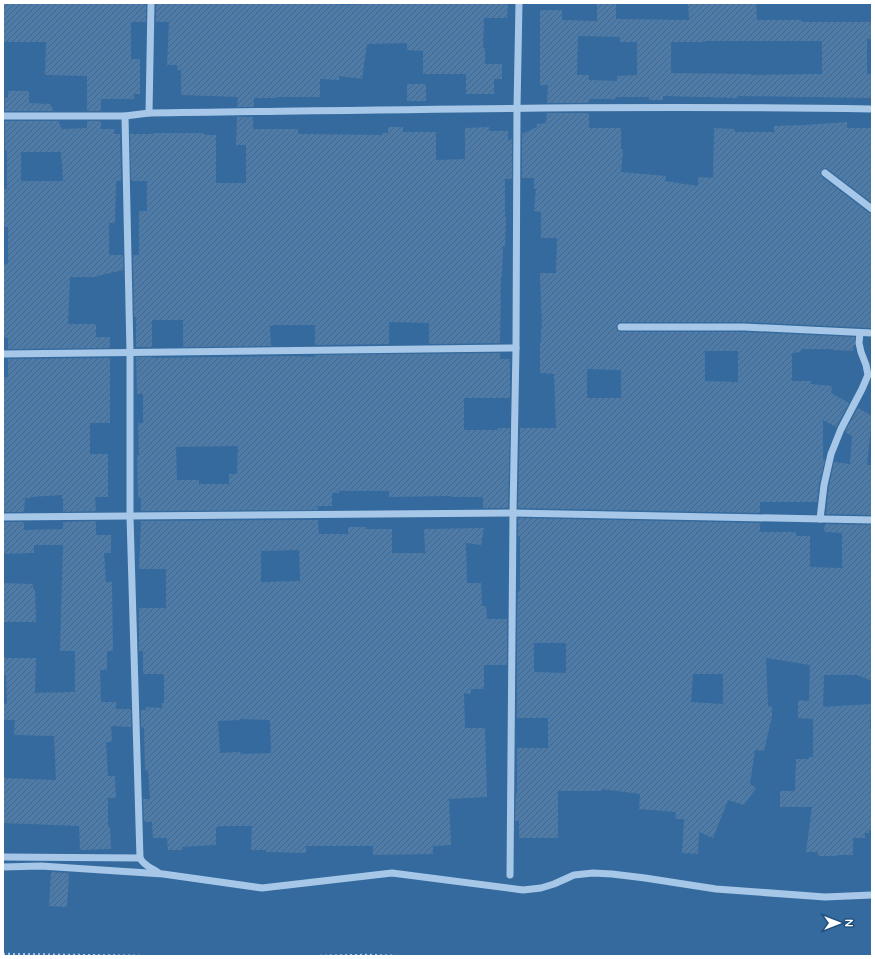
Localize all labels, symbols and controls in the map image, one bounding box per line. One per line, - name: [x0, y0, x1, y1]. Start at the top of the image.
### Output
- north arrow: [819, 903, 859, 943]
- text: N: [842, 919, 856, 927]

